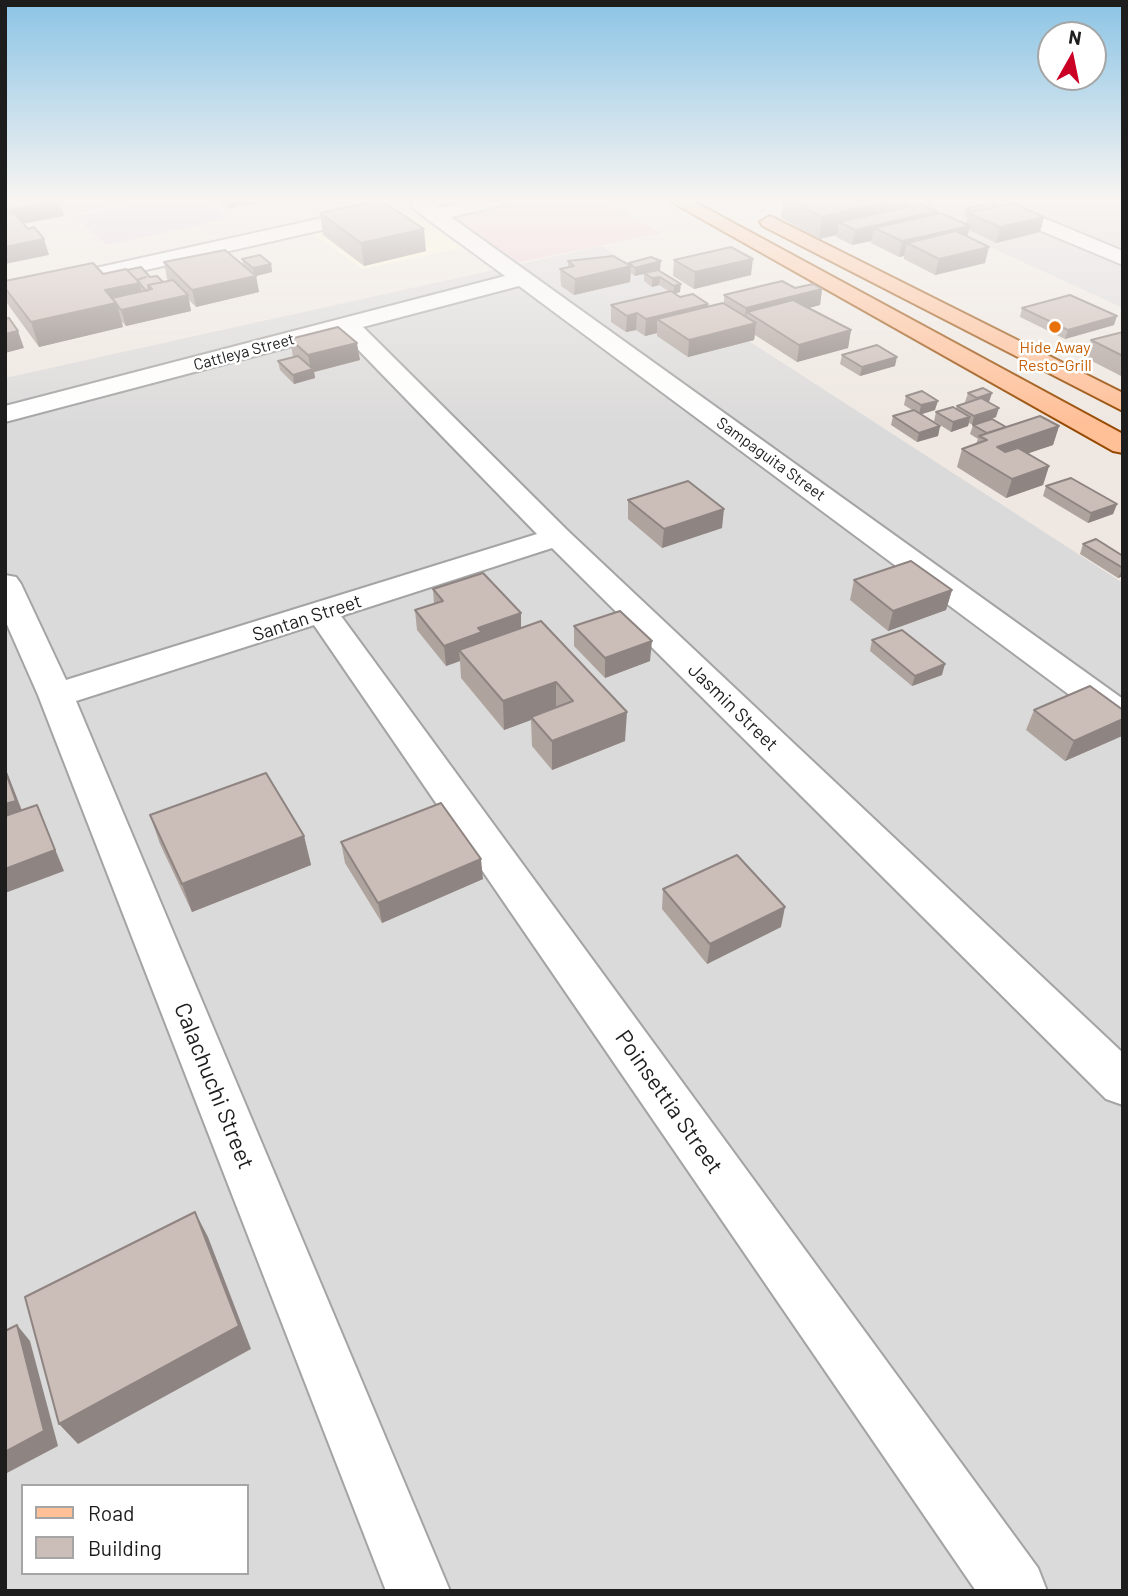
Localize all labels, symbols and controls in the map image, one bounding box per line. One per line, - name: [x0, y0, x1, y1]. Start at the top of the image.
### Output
- north arrow: [1037, 21, 1107, 91]
- text: N: [1067, 24, 1083, 49]
- marker: Hide Away Resto-Grill: [1047, 319, 1063, 335]
- street label: Cattleya Street: [191, 329, 297, 375]
- place label: Hide Away Resto-Grill: [1018, 338, 1092, 376]
- street label: Sampaguita Street: [713, 413, 829, 505]
- street label: Santan Street: [249, 590, 365, 646]
- street label: Jasmin Street: [683, 658, 783, 756]
- street label: Calachuchi Street: [168, 999, 260, 1173]
- street label: Poinsettia Street: [609, 1025, 729, 1179]
- legend: [21, 1484, 248, 1575]
- text: Road: [88, 1500, 134, 1525]
- text: Building: [88, 1535, 162, 1560]

